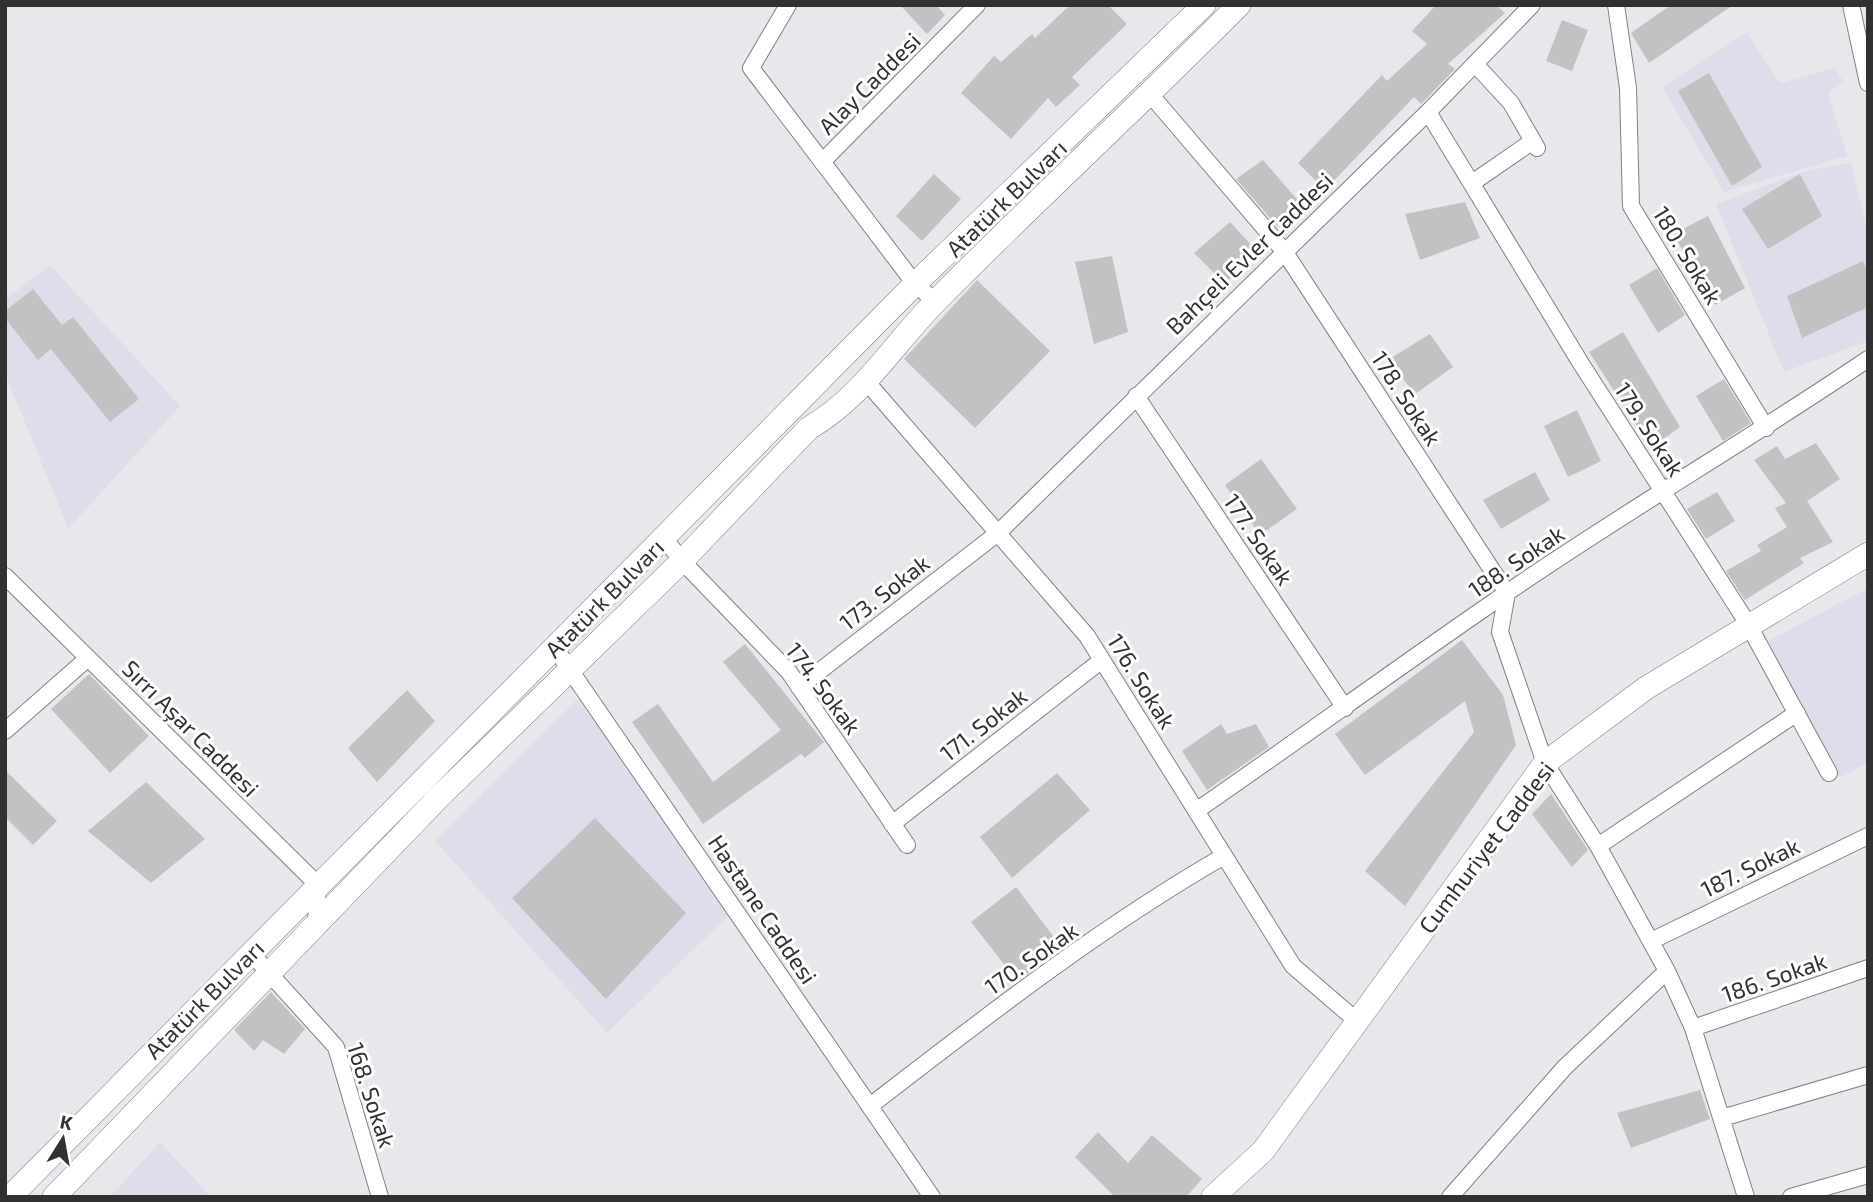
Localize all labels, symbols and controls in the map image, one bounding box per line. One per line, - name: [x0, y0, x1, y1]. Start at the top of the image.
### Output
- street label: Alay Caddesi: [812, 26, 926, 140]
- street label: Atatürk Bulvarı: [940, 134, 1072, 262]
- street label: Bahçeli Evler Caddesi: [1160, 166, 1339, 341]
- street label: 180. Sokak: [1648, 201, 1728, 309]
- street label: 178. Sokak: [1366, 345, 1448, 451]
- street label: 179. Sokak: [1609, 377, 1691, 482]
- street label: 177. Sokak: [1218, 488, 1300, 590]
- street label: 188. Sokak: [1463, 519, 1569, 603]
- street label: Atatürk Bulvarı: [539, 533, 669, 663]
- street label: 173. Sokak: [834, 548, 935, 636]
- street label: 176. Sokak: [1102, 628, 1182, 734]
- street label: 174. Sokak: [780, 637, 868, 740]
- street label: Sırrı Aşar Caddesi: [116, 654, 265, 803]
- street label: 171. Sokak: [934, 681, 1032, 767]
- street label: Cumhuriyet Caddesi: [1412, 756, 1560, 938]
- street label: Hastane Caddesi: [703, 829, 823, 989]
- street label: 187. Sokak: [1696, 831, 1804, 903]
- street label: 170. Sokak: [979, 916, 1083, 1000]
- street label: Atatürk Bulvarı: [139, 934, 269, 1064]
- street label: 186. Sokak: [1718, 946, 1830, 1008]
- street label: 168. Sokak: [342, 1039, 402, 1151]
- north arrow: [28, 1104, 98, 1174]
- text: K: [58, 1109, 74, 1134]

